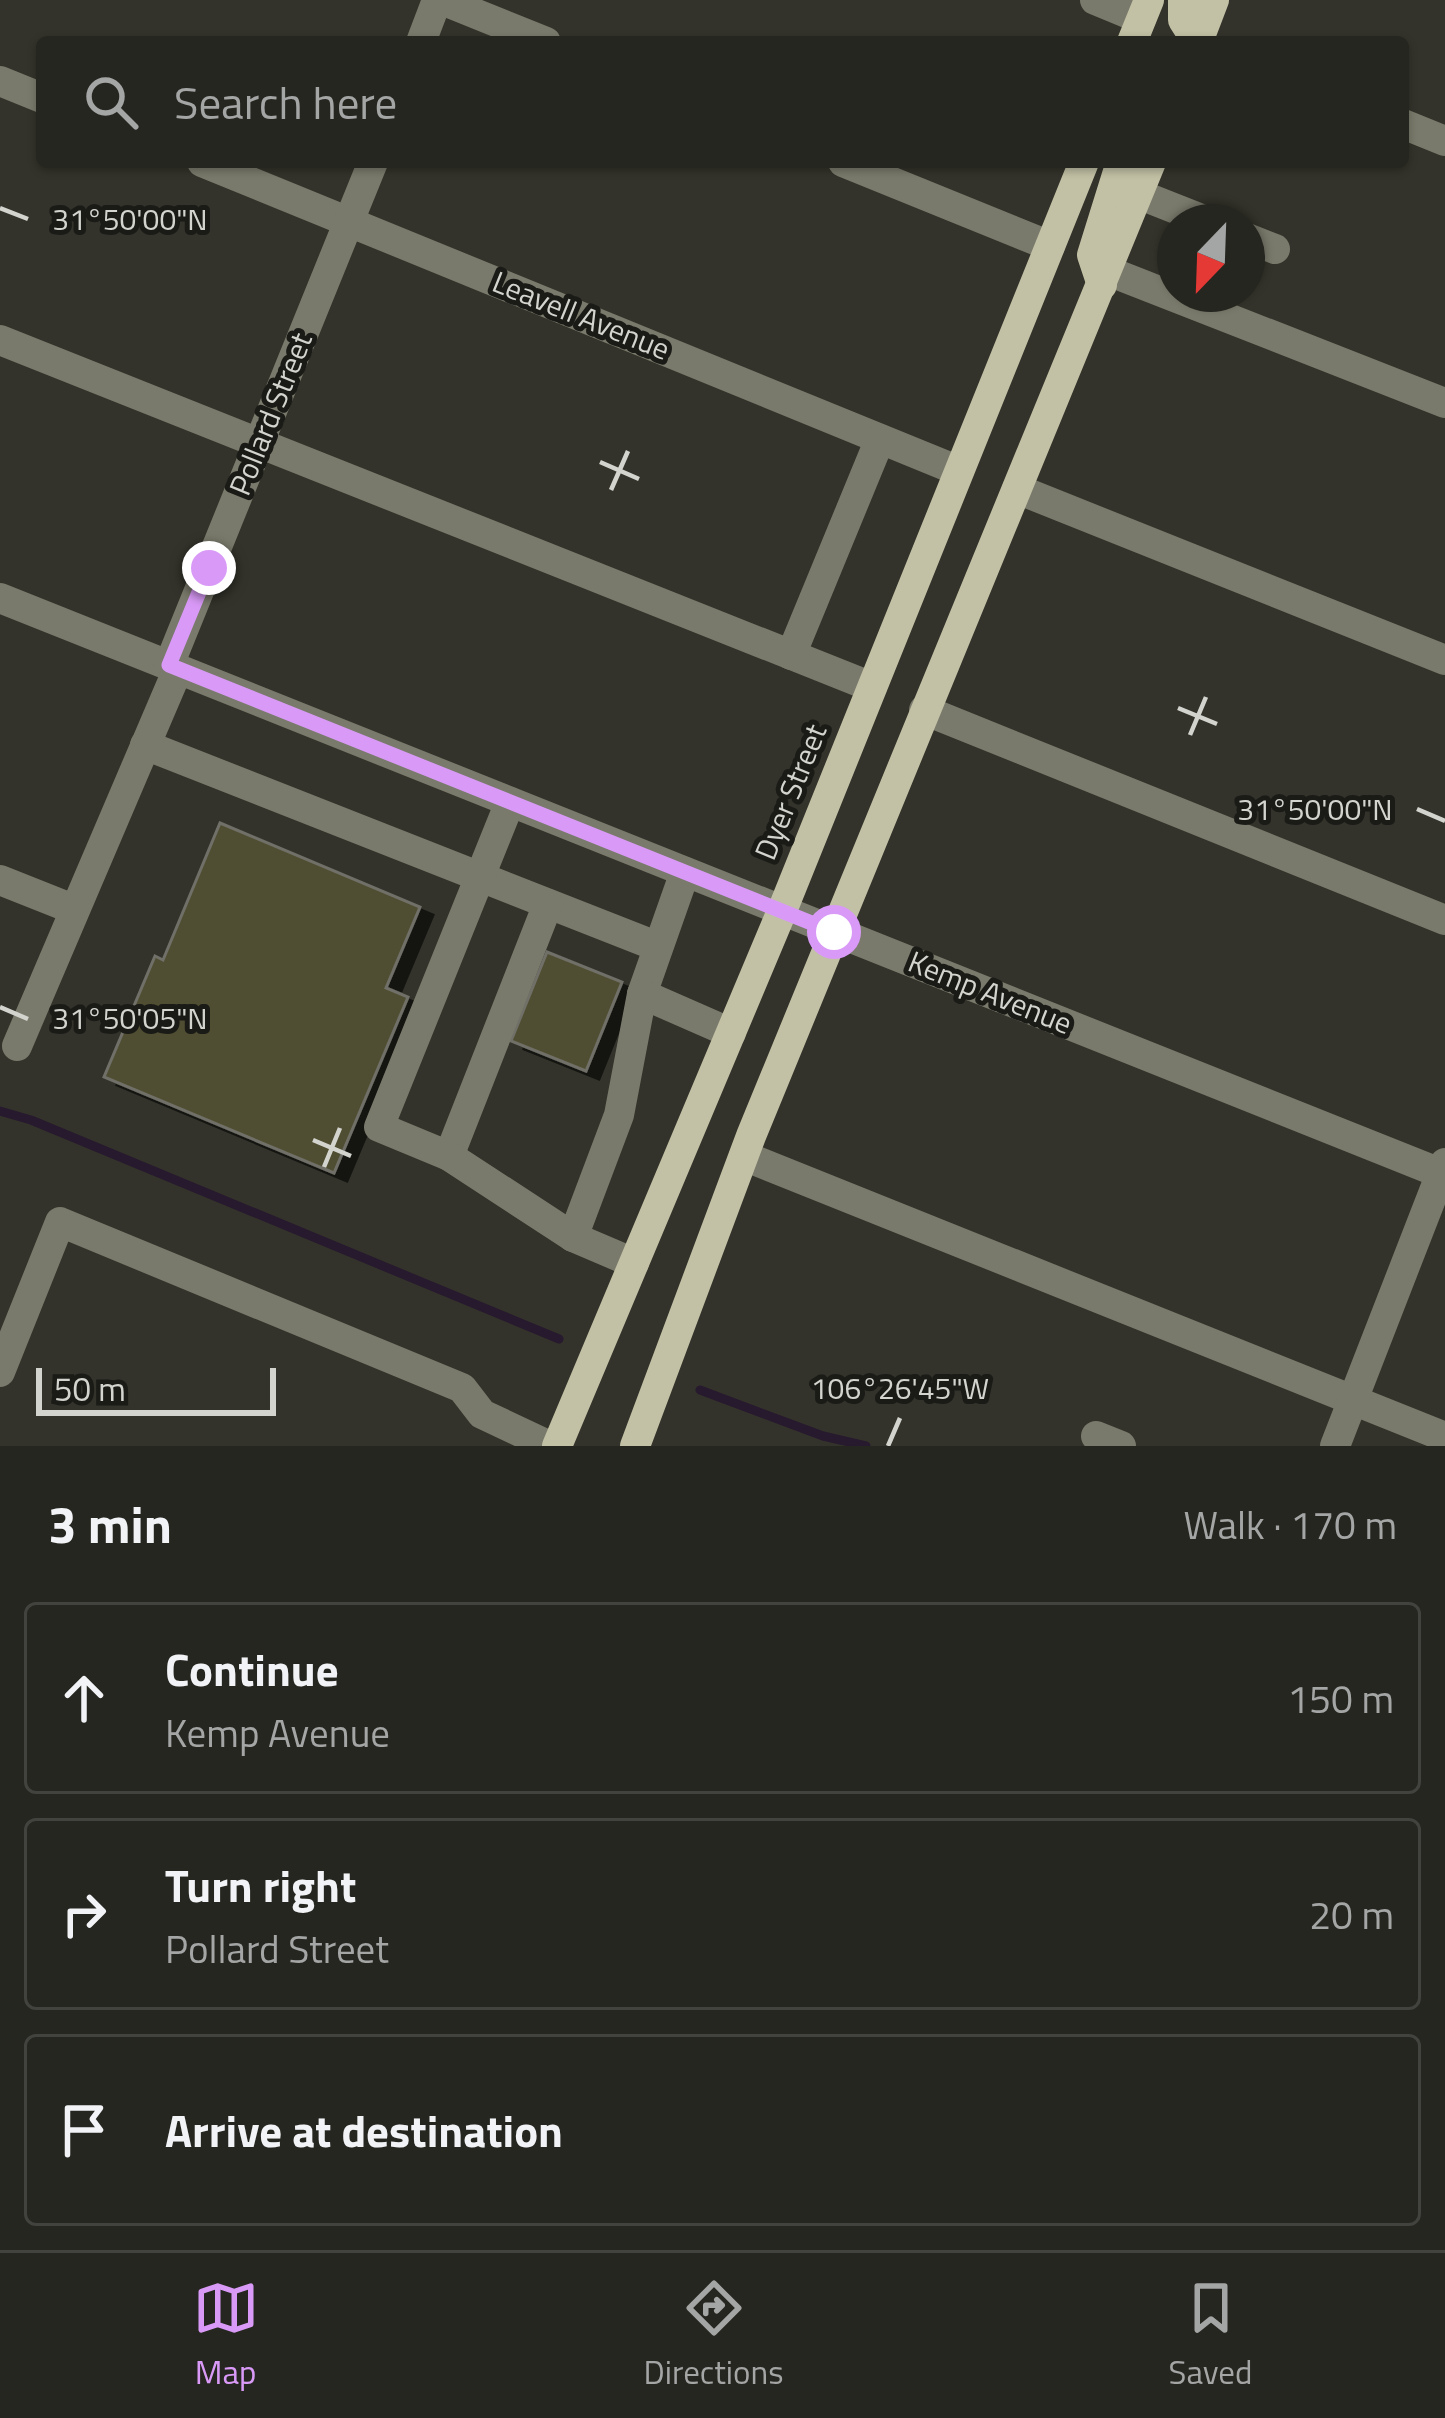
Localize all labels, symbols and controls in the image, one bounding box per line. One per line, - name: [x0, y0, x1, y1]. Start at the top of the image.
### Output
- search box: [36, 36, 1409, 168]
- text: Search here: [174, 68, 397, 136]
- icon: search: [78, 69, 144, 135]
- text: 31°50'00"N: [52, 196, 208, 242]
- north arrow: [1157, 204, 1265, 312]
- street label: Leavell Avenue: [486, 259, 677, 372]
- street label: Pollard Street: [216, 325, 324, 502]
- route end: [182, 541, 236, 595]
- street label: Dyer Street: [742, 716, 838, 867]
- text: 31°50'00"N: [1237, 786, 1393, 832]
- route start: [807, 905, 861, 959]
- street label: Kemp Avenue: [902, 938, 1079, 1046]
- text: 31°50'05"N: [52, 995, 208, 1041]
- scale bar: [36, 1362, 276, 1415]
- text: 50 m: [54, 1364, 126, 1414]
- text: 106°26'45"W: [811, 1365, 989, 1411]
- text: 3 min: [48, 1485, 172, 1563]
- text: Walk · 170 m: [1183, 1495, 1397, 1554]
- text: Continue: [165, 1635, 339, 1703]
- icon: ahead: [51, 1665, 117, 1731]
- text: 150 m: [1287, 1669, 1394, 1728]
- text: Kemp Avenue: [165, 1703, 390, 1762]
- text: Turn right: [165, 1851, 356, 1919]
- icon: right: [51, 1881, 117, 1947]
- text: 20 m: [1309, 1885, 1394, 1944]
- text: Pollard Street: [165, 1919, 389, 1978]
- text: Arrive at destination: [165, 2096, 563, 2164]
- icon: arrive: [51, 2097, 117, 2163]
- tab: Map: [193, 2275, 259, 2397]
- tab: Directions: [644, 2275, 784, 2397]
- tab: Saved: [1169, 2275, 1252, 2397]

